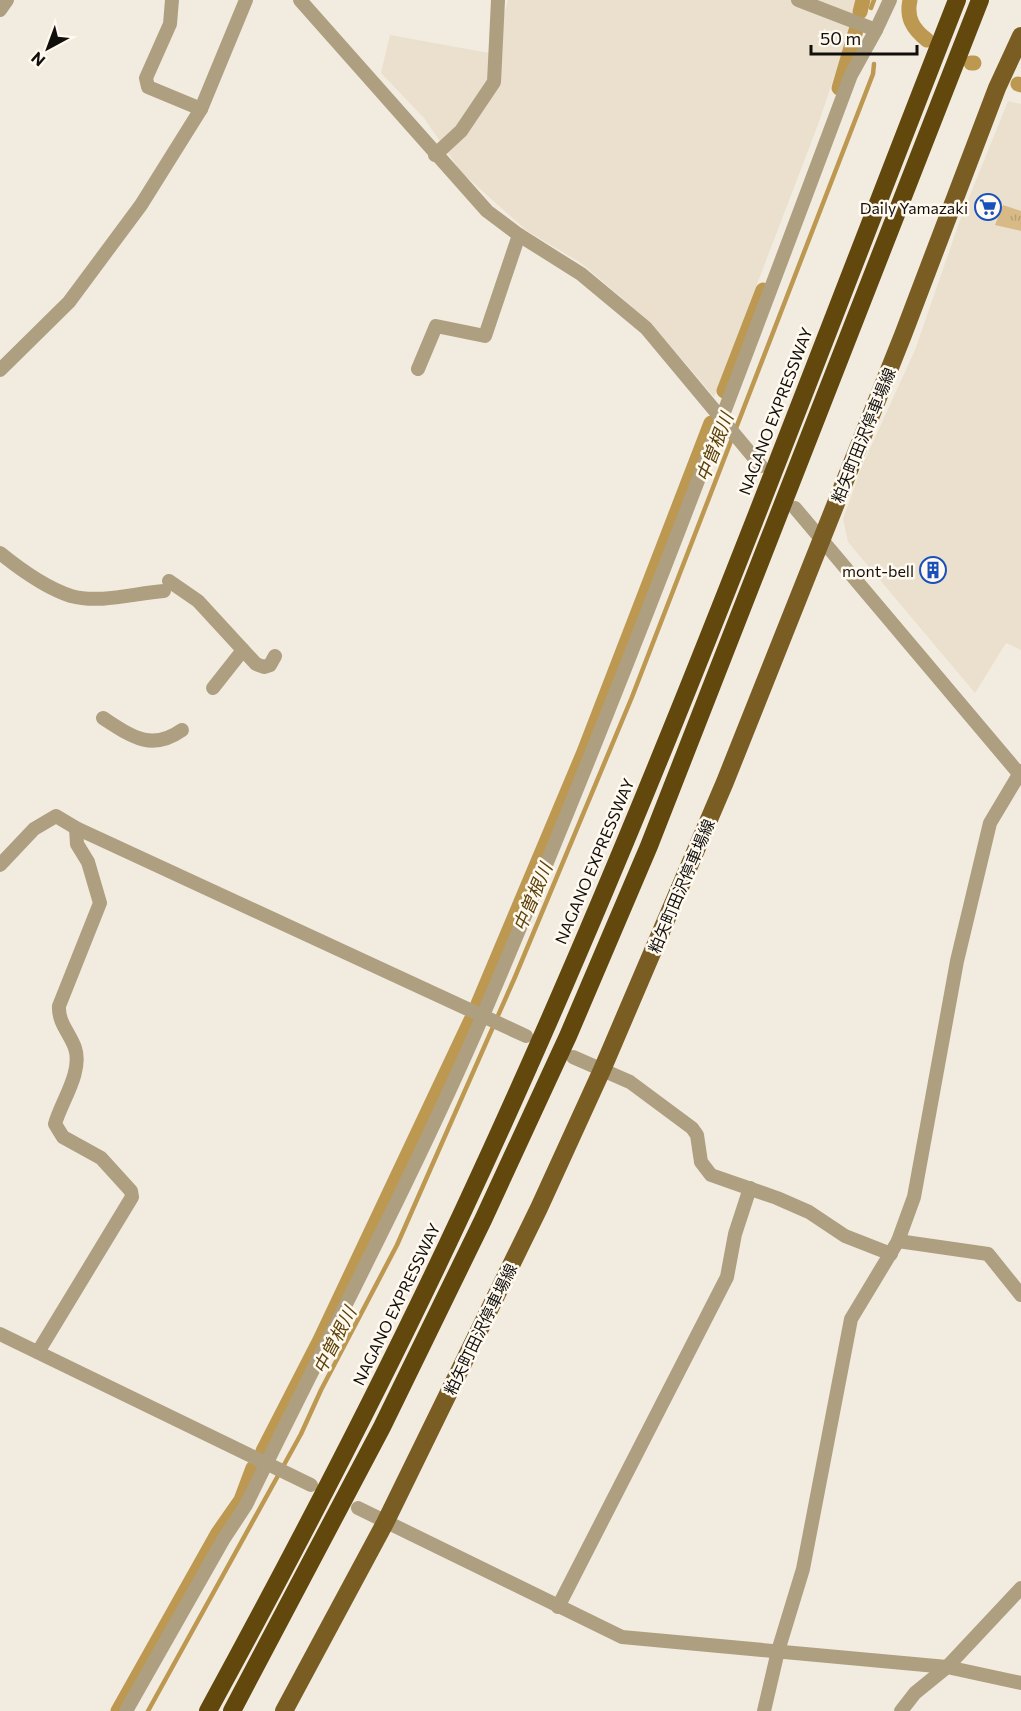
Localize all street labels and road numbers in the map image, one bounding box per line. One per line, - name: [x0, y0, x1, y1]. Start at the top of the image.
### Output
- street label: NAGANO EXPRESSWAY: [734, 324, 816, 497]
- street label: 粕矢町田沢停車場線: [827, 365, 899, 505]
- street label: NAGANO EXPRESSWAY: [551, 775, 638, 947]
- street label: 粕矢町田沢停車場線: [644, 816, 718, 956]
- street label: NAGANO EXPRESSWAY: [348, 1219, 444, 1388]
- street label: 粕矢町田沢停車場線: [440, 1260, 520, 1398]

